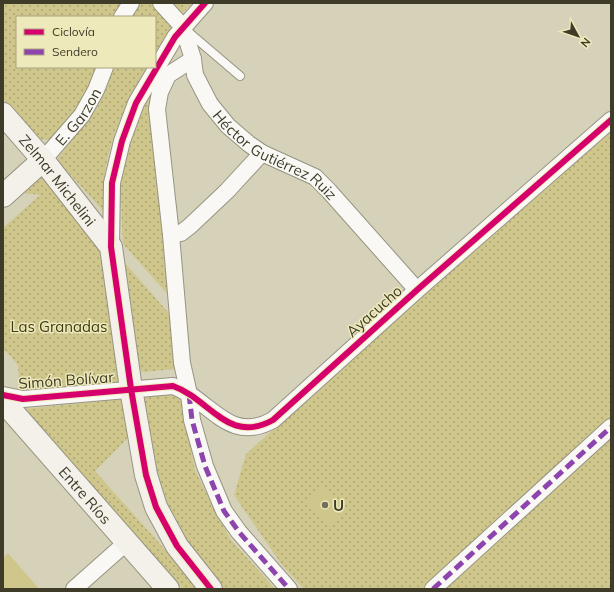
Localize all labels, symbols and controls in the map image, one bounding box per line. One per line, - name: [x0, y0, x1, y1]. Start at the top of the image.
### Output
- legend: [16, 16, 156, 68]
- north arrow: [558, 16, 598, 56]
- text: Ciclovía: [52, 24, 95, 39]
- text: N: [578, 35, 594, 50]
- text: Sendero: [52, 44, 98, 59]
- street label: E. Garzon: [51, 84, 105, 149]
- street label: Héctor Gutiérrez Ruiz: [209, 106, 342, 204]
- street label: Zelmar Michelini: [15, 130, 101, 230]
- street label: Ayacucho: [342, 281, 406, 341]
- park label: Las Granadas: [10, 317, 108, 336]
- street label: Simón Bolívar: [18, 367, 115, 393]
- street label: Entre Ríos: [55, 462, 116, 528]
- place label: U: [333, 496, 344, 515]
- marker: U: [320, 500, 330, 510]

